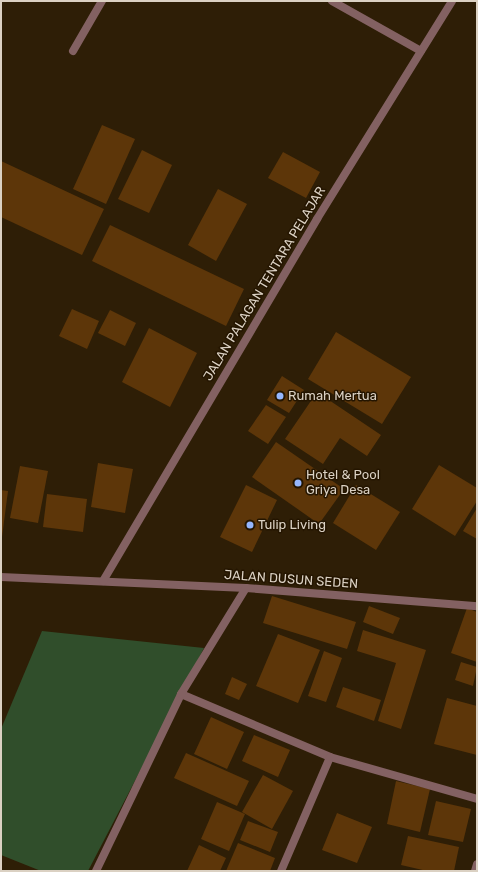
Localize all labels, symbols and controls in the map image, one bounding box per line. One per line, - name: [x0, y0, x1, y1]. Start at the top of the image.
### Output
- street label: JALAN PALAGAN TENTARA PELAJAR: [200, 184, 330, 384]
- place label: Rumah Mertua: [288, 388, 377, 404]
- marker: Rumah Mertua: [275, 391, 285, 401]
- place label: Hotel & Pool Griya Desa: [306, 468, 380, 499]
- marker: Hotel & Pool Griya Desa: [293, 478, 303, 488]
- place label: Tulip Living: [258, 517, 326, 533]
- marker: Tulip Living: [245, 520, 255, 530]
- street label: JALAN DUSUN SEDEN: [223, 568, 359, 592]

